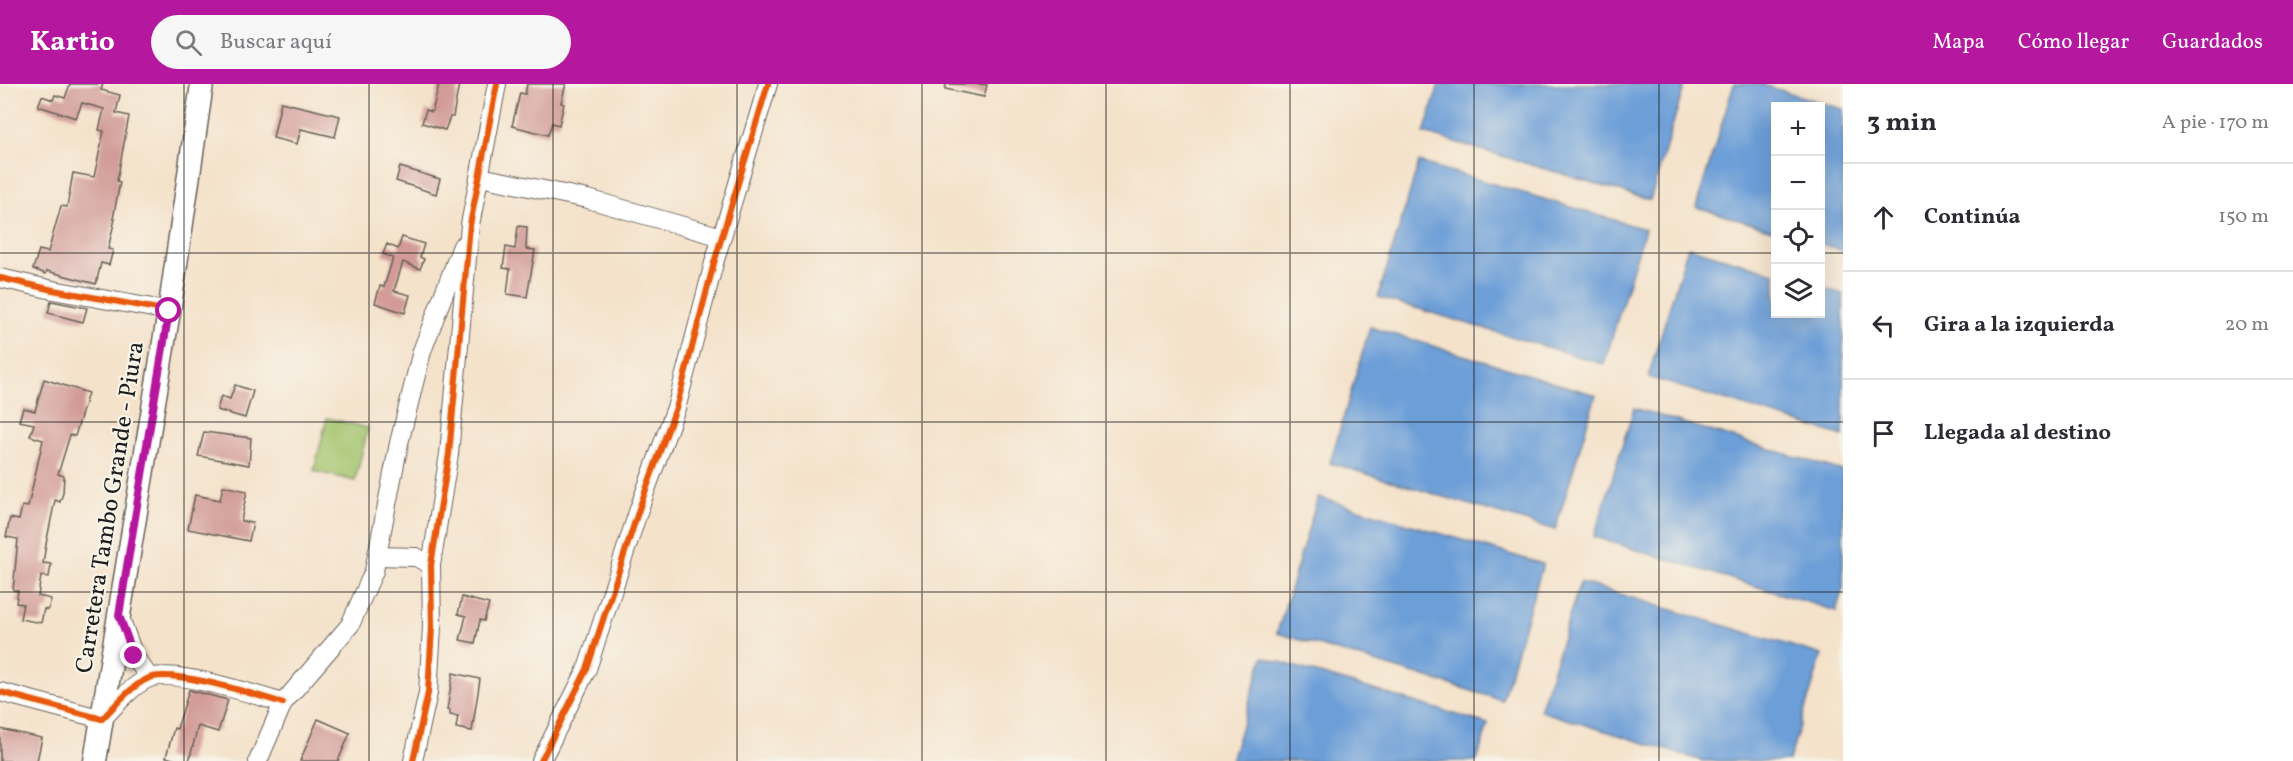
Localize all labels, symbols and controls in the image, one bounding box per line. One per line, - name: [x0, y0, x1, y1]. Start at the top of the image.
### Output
- search box: [151, 15, 571, 69]
- text: Kartio: [30, 23, 115, 62]
- icon: search: [172, 26, 205, 59]
- text: Buscar aquí: [220, 27, 332, 58]
- text: Mapa: [1932, 28, 1985, 57]
- text: Cómo llegar: [2018, 28, 2129, 57]
- text: Guardados: [2162, 28, 2263, 57]
- map controls: [1771, 102, 1825, 318]
- button: +: [1771, 102, 1825, 156]
- text: 3 min: [1867, 105, 1937, 141]
- text: A pie · 170 m: [2162, 109, 2269, 137]
- button: −: [1771, 156, 1825, 210]
- icon: ahead: [1867, 201, 1900, 234]
- text: Continúa: [1924, 202, 2021, 233]
- text: 150 m: [2218, 203, 2269, 231]
- button: locate: [1771, 210, 1825, 264]
- button: layers: [1771, 264, 1825, 318]
- route start: [155, 297, 181, 323]
- icon: left: [1867, 309, 1900, 342]
- text: Gira a la izquierda: [1924, 310, 2115, 341]
- text: 20 m: [2225, 311, 2269, 339]
- street label: Carretera Tambo Grande - Piura: [68, 339, 154, 676]
- icon: arrive: [1867, 417, 1900, 450]
- text: Llegada al destino: [1924, 418, 2111, 449]
- route end: [120, 642, 146, 668]

